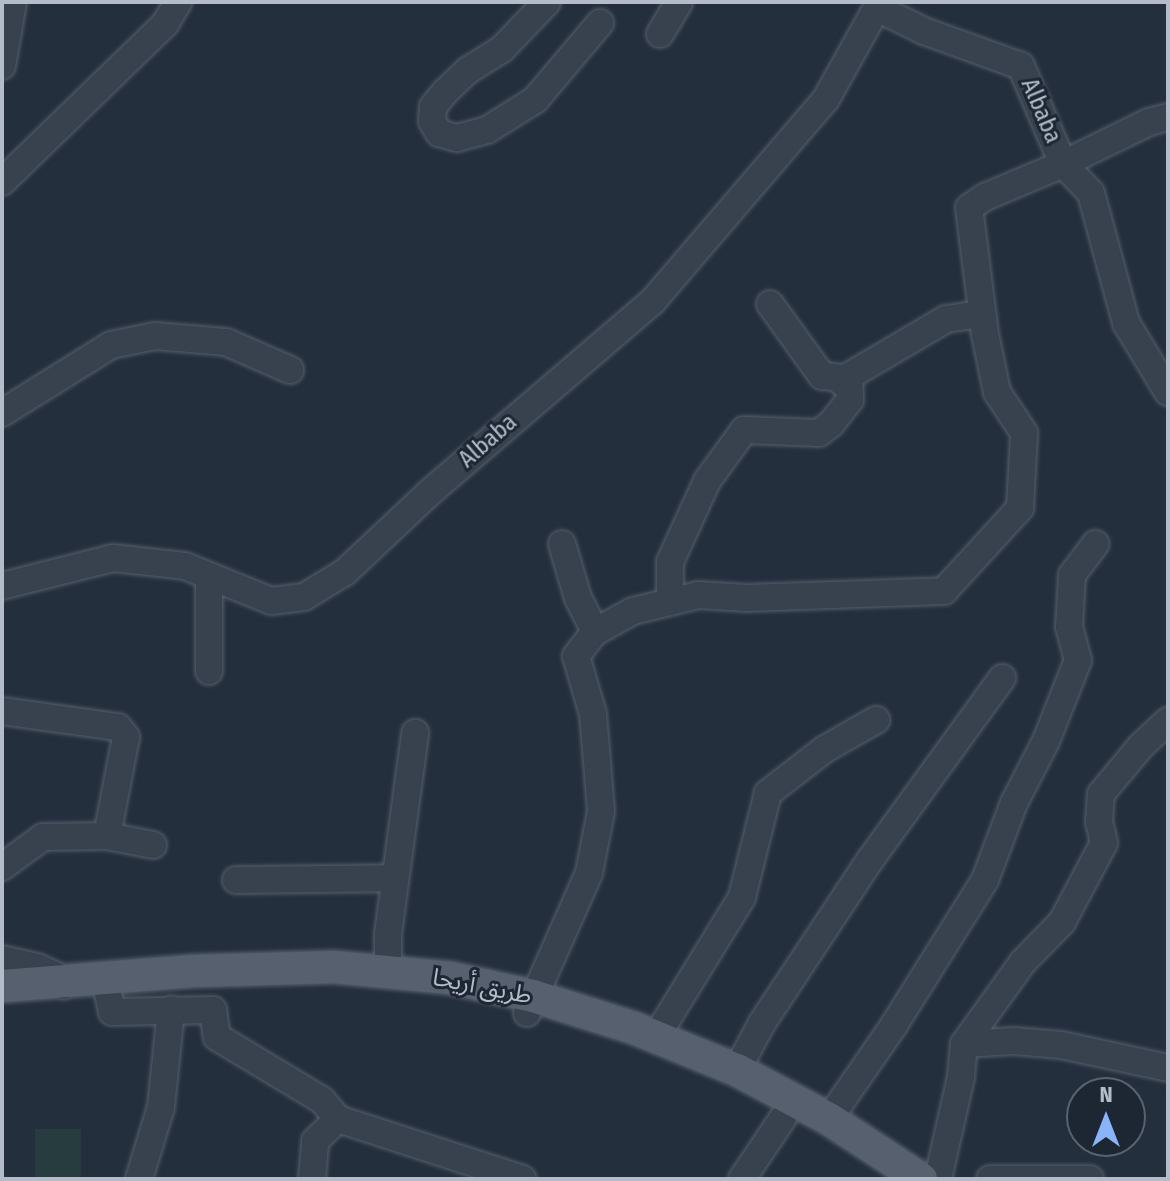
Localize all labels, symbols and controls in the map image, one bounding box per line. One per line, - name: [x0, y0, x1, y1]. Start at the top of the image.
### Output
- street label: Albaba: [1015, 74, 1067, 148]
- street label: Albaba: [453, 408, 523, 474]
- street label: طريق أريحا: [430, 963, 534, 1011]
- north arrow: [1066, 1077, 1146, 1157]
- text: N: [1099, 1081, 1113, 1108]

